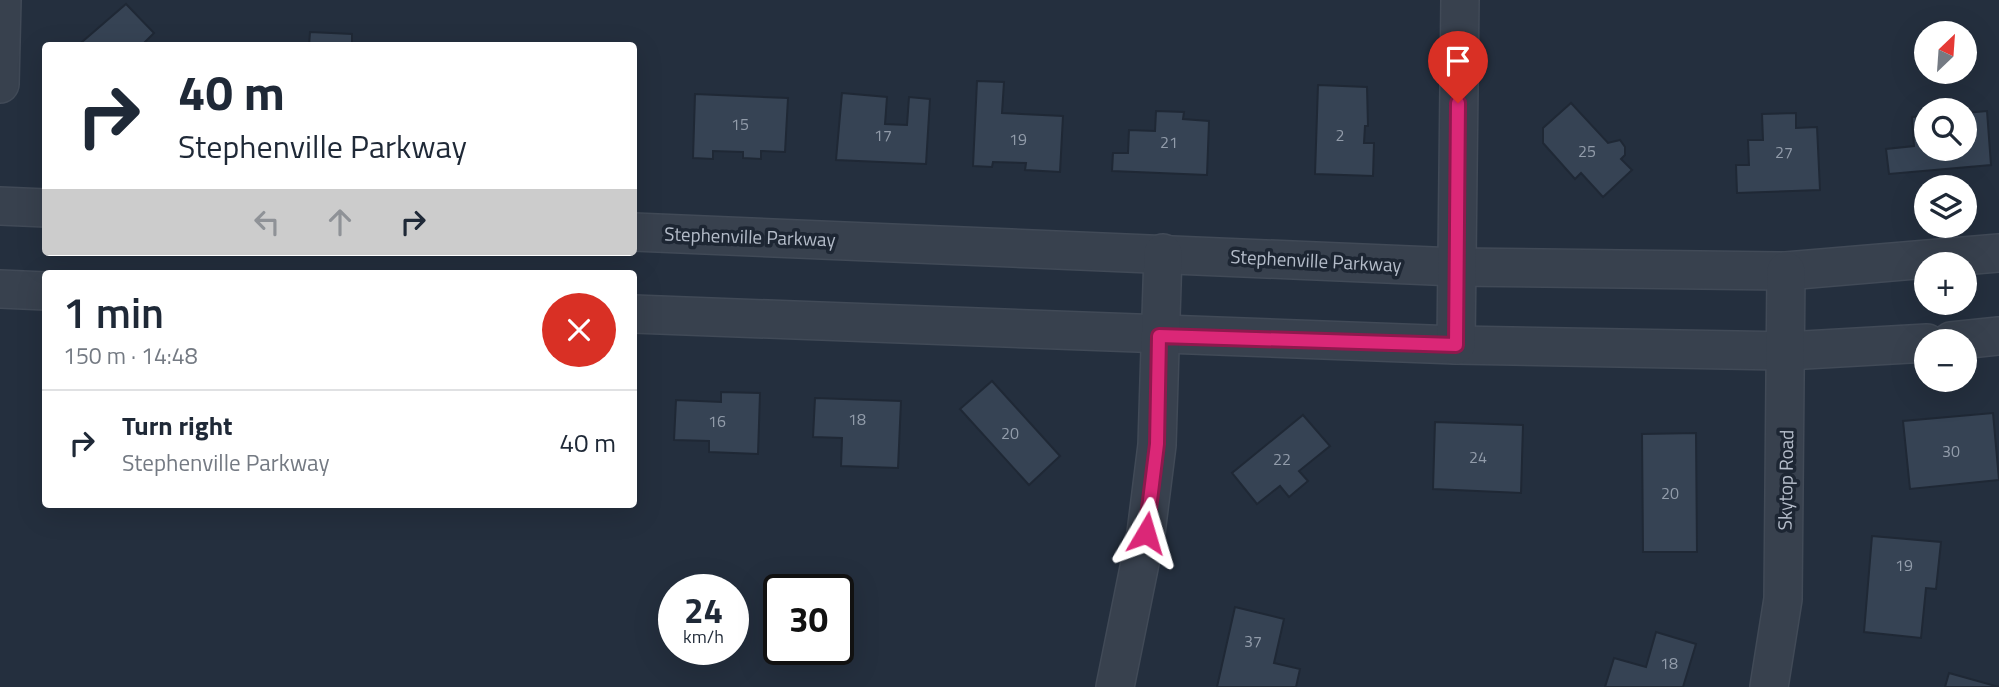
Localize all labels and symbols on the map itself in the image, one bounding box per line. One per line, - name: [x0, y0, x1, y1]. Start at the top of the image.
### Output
- north arrow: [1914, 21, 1978, 84]
- pin: [1428, 31, 1488, 103]
- house number: 15: [731, 112, 749, 136]
- house number: 17: [874, 123, 892, 147]
- house number: 2: [1336, 123, 1344, 147]
- house number: 19: [1009, 127, 1027, 151]
- house number: 21: [1160, 130, 1178, 154]
- house number: 25: [1578, 139, 1596, 163]
- house number: 27: [1775, 140, 1793, 164]
- street label: Stephenville Parkway: [664, 219, 836, 253]
- street label: Stephenville Parkway: [1230, 241, 1402, 279]
- house number: 18: [848, 407, 866, 431]
- house number: 16: [708, 409, 726, 433]
- house number: 20: [1001, 421, 1019, 445]
- street label: Skytop Road: [1770, 429, 1800, 531]
- house number: 30: [1942, 439, 1960, 463]
- house number: 24: [1469, 445, 1487, 469]
- house number: 22: [1273, 447, 1291, 471]
- house number: 20: [1661, 481, 1679, 505]
- position arrow: [1109, 496, 1183, 570]
- house number: 19: [1895, 553, 1913, 577]
- speed limit sign: 30: [763, 574, 854, 665]
- house number: 37: [1244, 629, 1262, 653]
- house number: 18: [1660, 651, 1678, 675]

